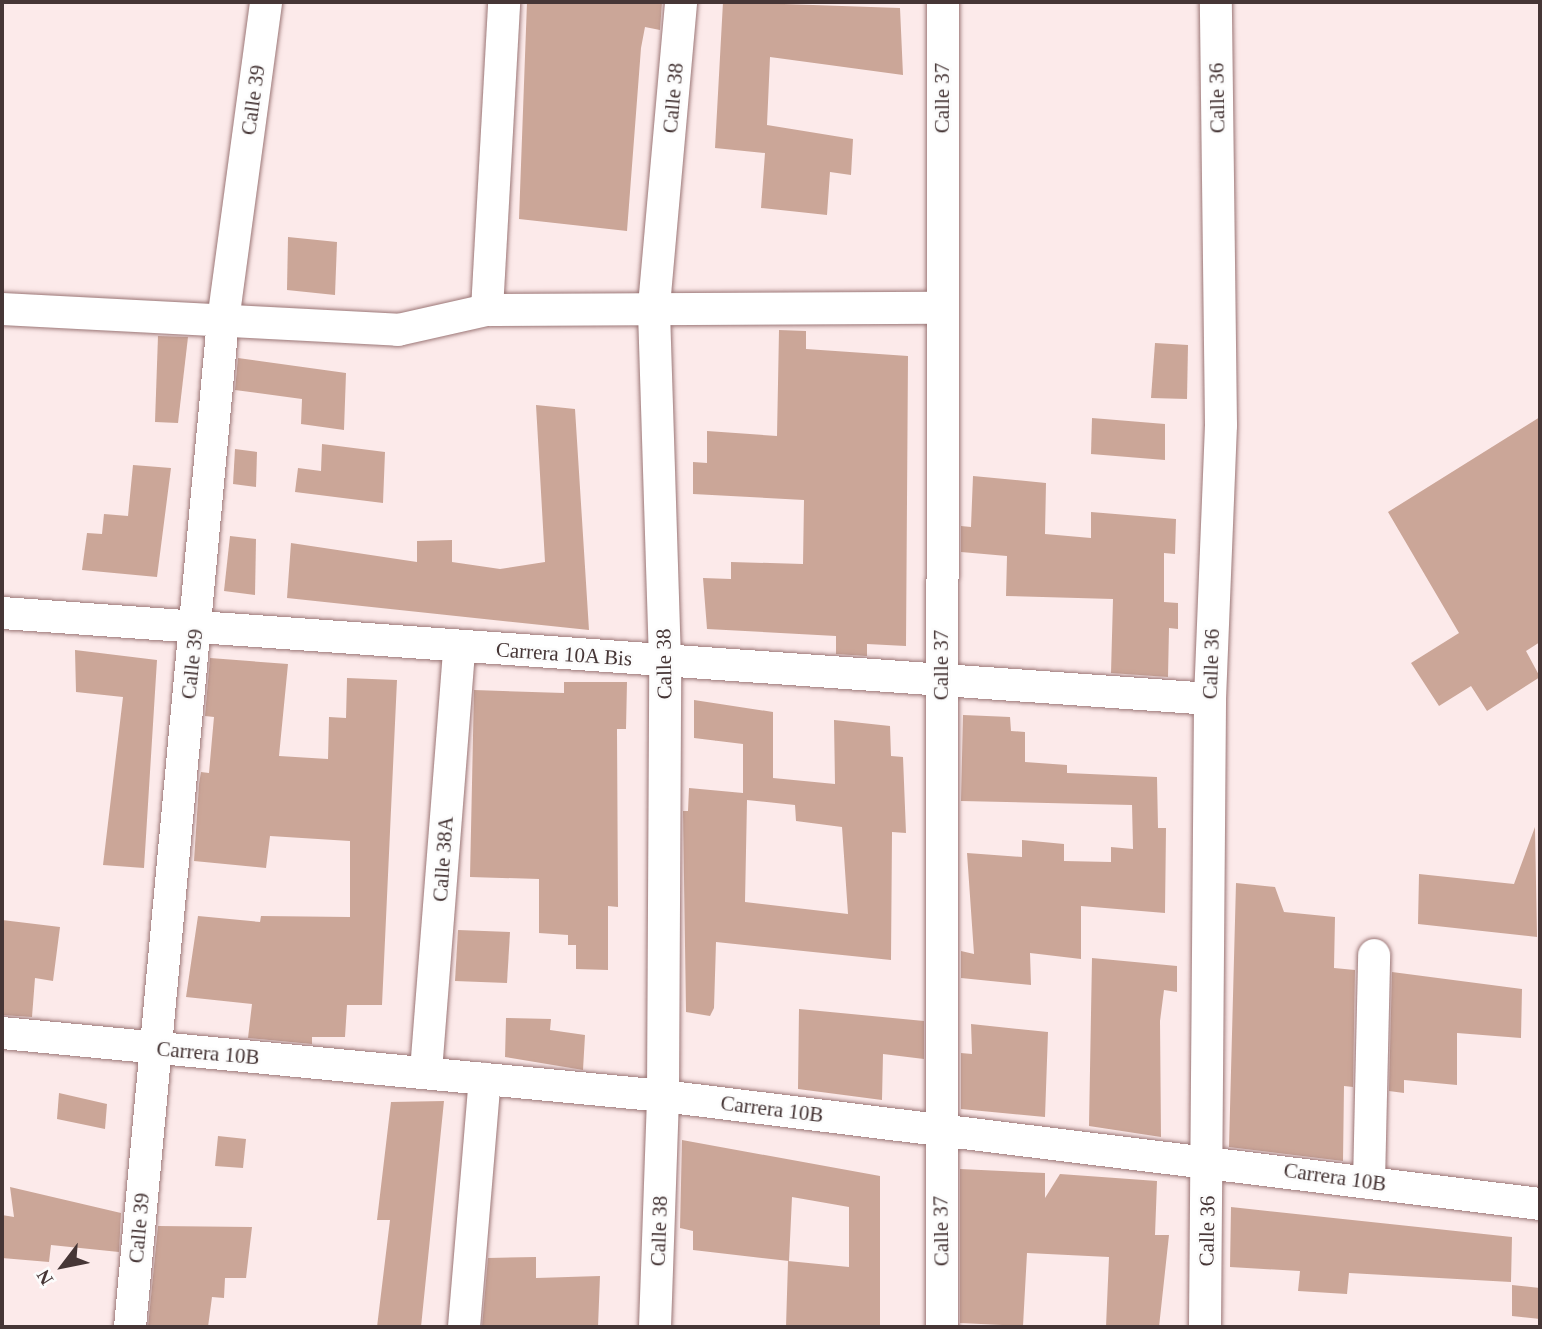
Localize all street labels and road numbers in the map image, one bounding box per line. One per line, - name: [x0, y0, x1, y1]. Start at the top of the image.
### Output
- street label: Calle 38: [657, 62, 689, 134]
- street label: Calle 39: [236, 63, 270, 137]
- street label: Calle 37: [929, 63, 955, 133]
- street label: Calle 36: [1204, 63, 1230, 133]
- street label: Calle 39: [176, 628, 208, 700]
- street label: Calle 36: [1197, 628, 1225, 700]
- street label: Calle 38: [651, 629, 677, 699]
- street label: Calle 37: [928, 630, 954, 700]
- street label: Carrera 10A Bis: [494, 637, 634, 671]
- street label: Calle 38A: [427, 815, 459, 903]
- street label: Carrera 10B: [155, 1036, 261, 1070]
- street label: Carrera 10B: [719, 1090, 825, 1128]
- street label: Carrera 10B: [1282, 1157, 1388, 1197]
- street label: Calle 39: [123, 1192, 155, 1264]
- street label: Calle 38: [645, 1195, 673, 1267]
- street label: Calle 37: [928, 1196, 954, 1266]
- street label: Calle 36: [1194, 1196, 1220, 1266]

